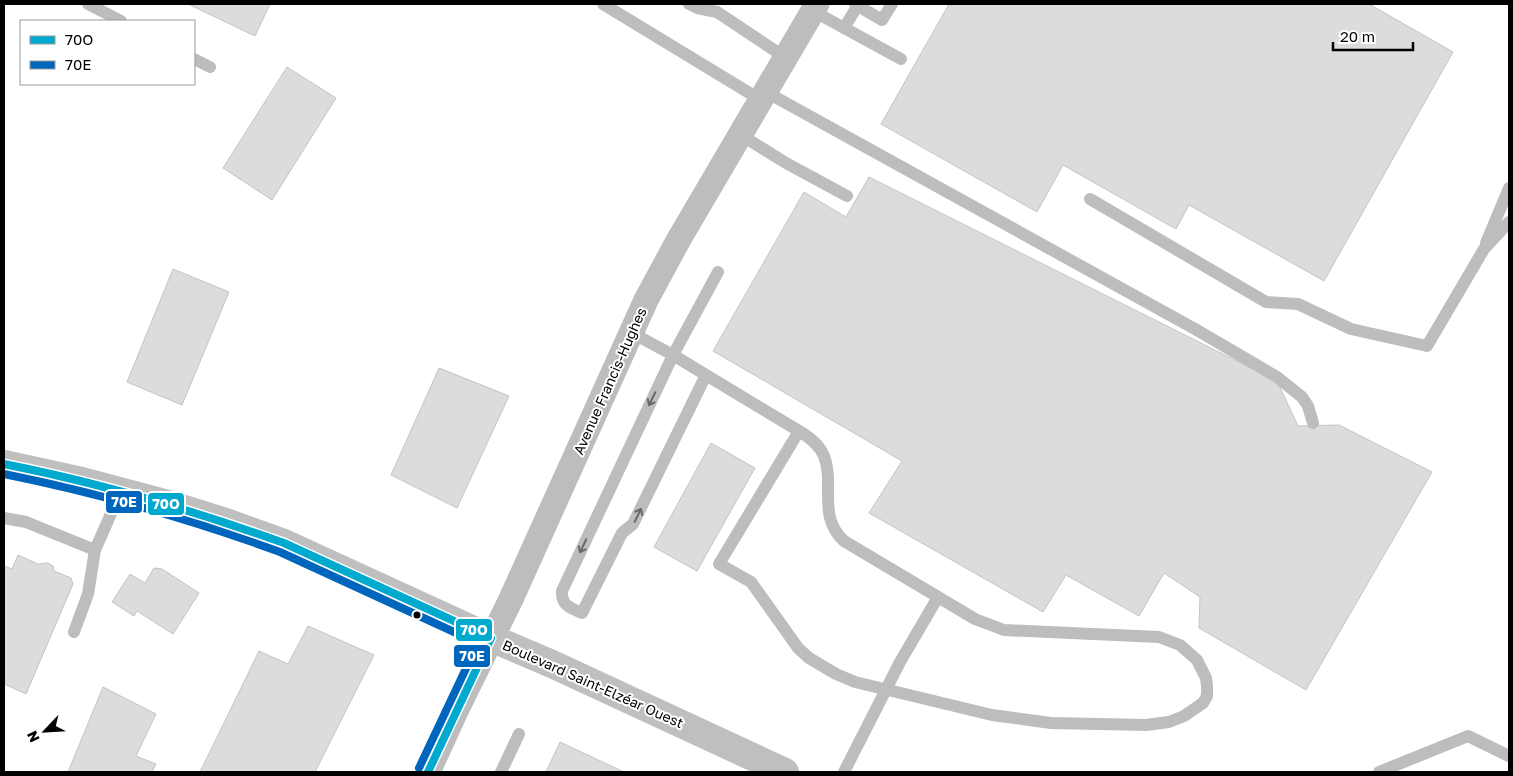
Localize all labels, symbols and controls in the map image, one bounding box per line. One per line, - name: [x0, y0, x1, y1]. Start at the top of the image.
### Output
- legend: [20, 20, 195, 85]
- scale bar: [1333, 20, 1413, 52]
- text: 20 m: [1340, 27, 1375, 45]
- text: 70O: [65, 30, 93, 48]
- text: 70E: [65, 55, 91, 73]
- street label: Avenue Francis-Hughes: [569, 305, 650, 457]
- one-way arrow: [647, 391, 656, 406]
- line badge: 70E: [105, 490, 143, 514]
- line badge: 70O: [147, 492, 185, 516]
- text: 70E: [111, 493, 137, 510]
- text: 70O: [152, 495, 180, 512]
- one-way arrow: [633, 507, 643, 522]
- one-way arrow: [578, 538, 587, 553]
- unlabelled marker: [412, 610, 422, 620]
- line badge: 70O: [455, 618, 493, 642]
- text: 70O: [460, 621, 488, 638]
- street label: Boulevard Saint-Elzéar Ouest: [500, 636, 686, 731]
- line badge: 70E: [453, 644, 491, 668]
- text: 70E: [459, 647, 485, 664]
- north arrow: [20, 706, 70, 756]
- text: N: [23, 728, 43, 745]

